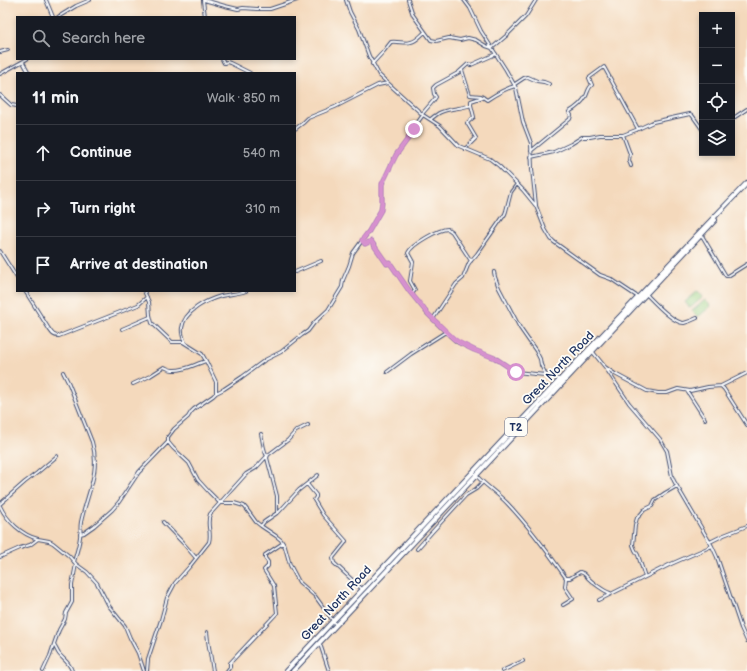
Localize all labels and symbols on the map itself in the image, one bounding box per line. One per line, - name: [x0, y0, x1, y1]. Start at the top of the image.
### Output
- route end: [405, 120, 423, 138]
- street label: Great North Road: [519, 328, 597, 408]
- route start: [507, 363, 525, 381]
- road number: T2: [505, 418, 527, 436]
- street label: Great North Road: [298, 563, 375, 644]

